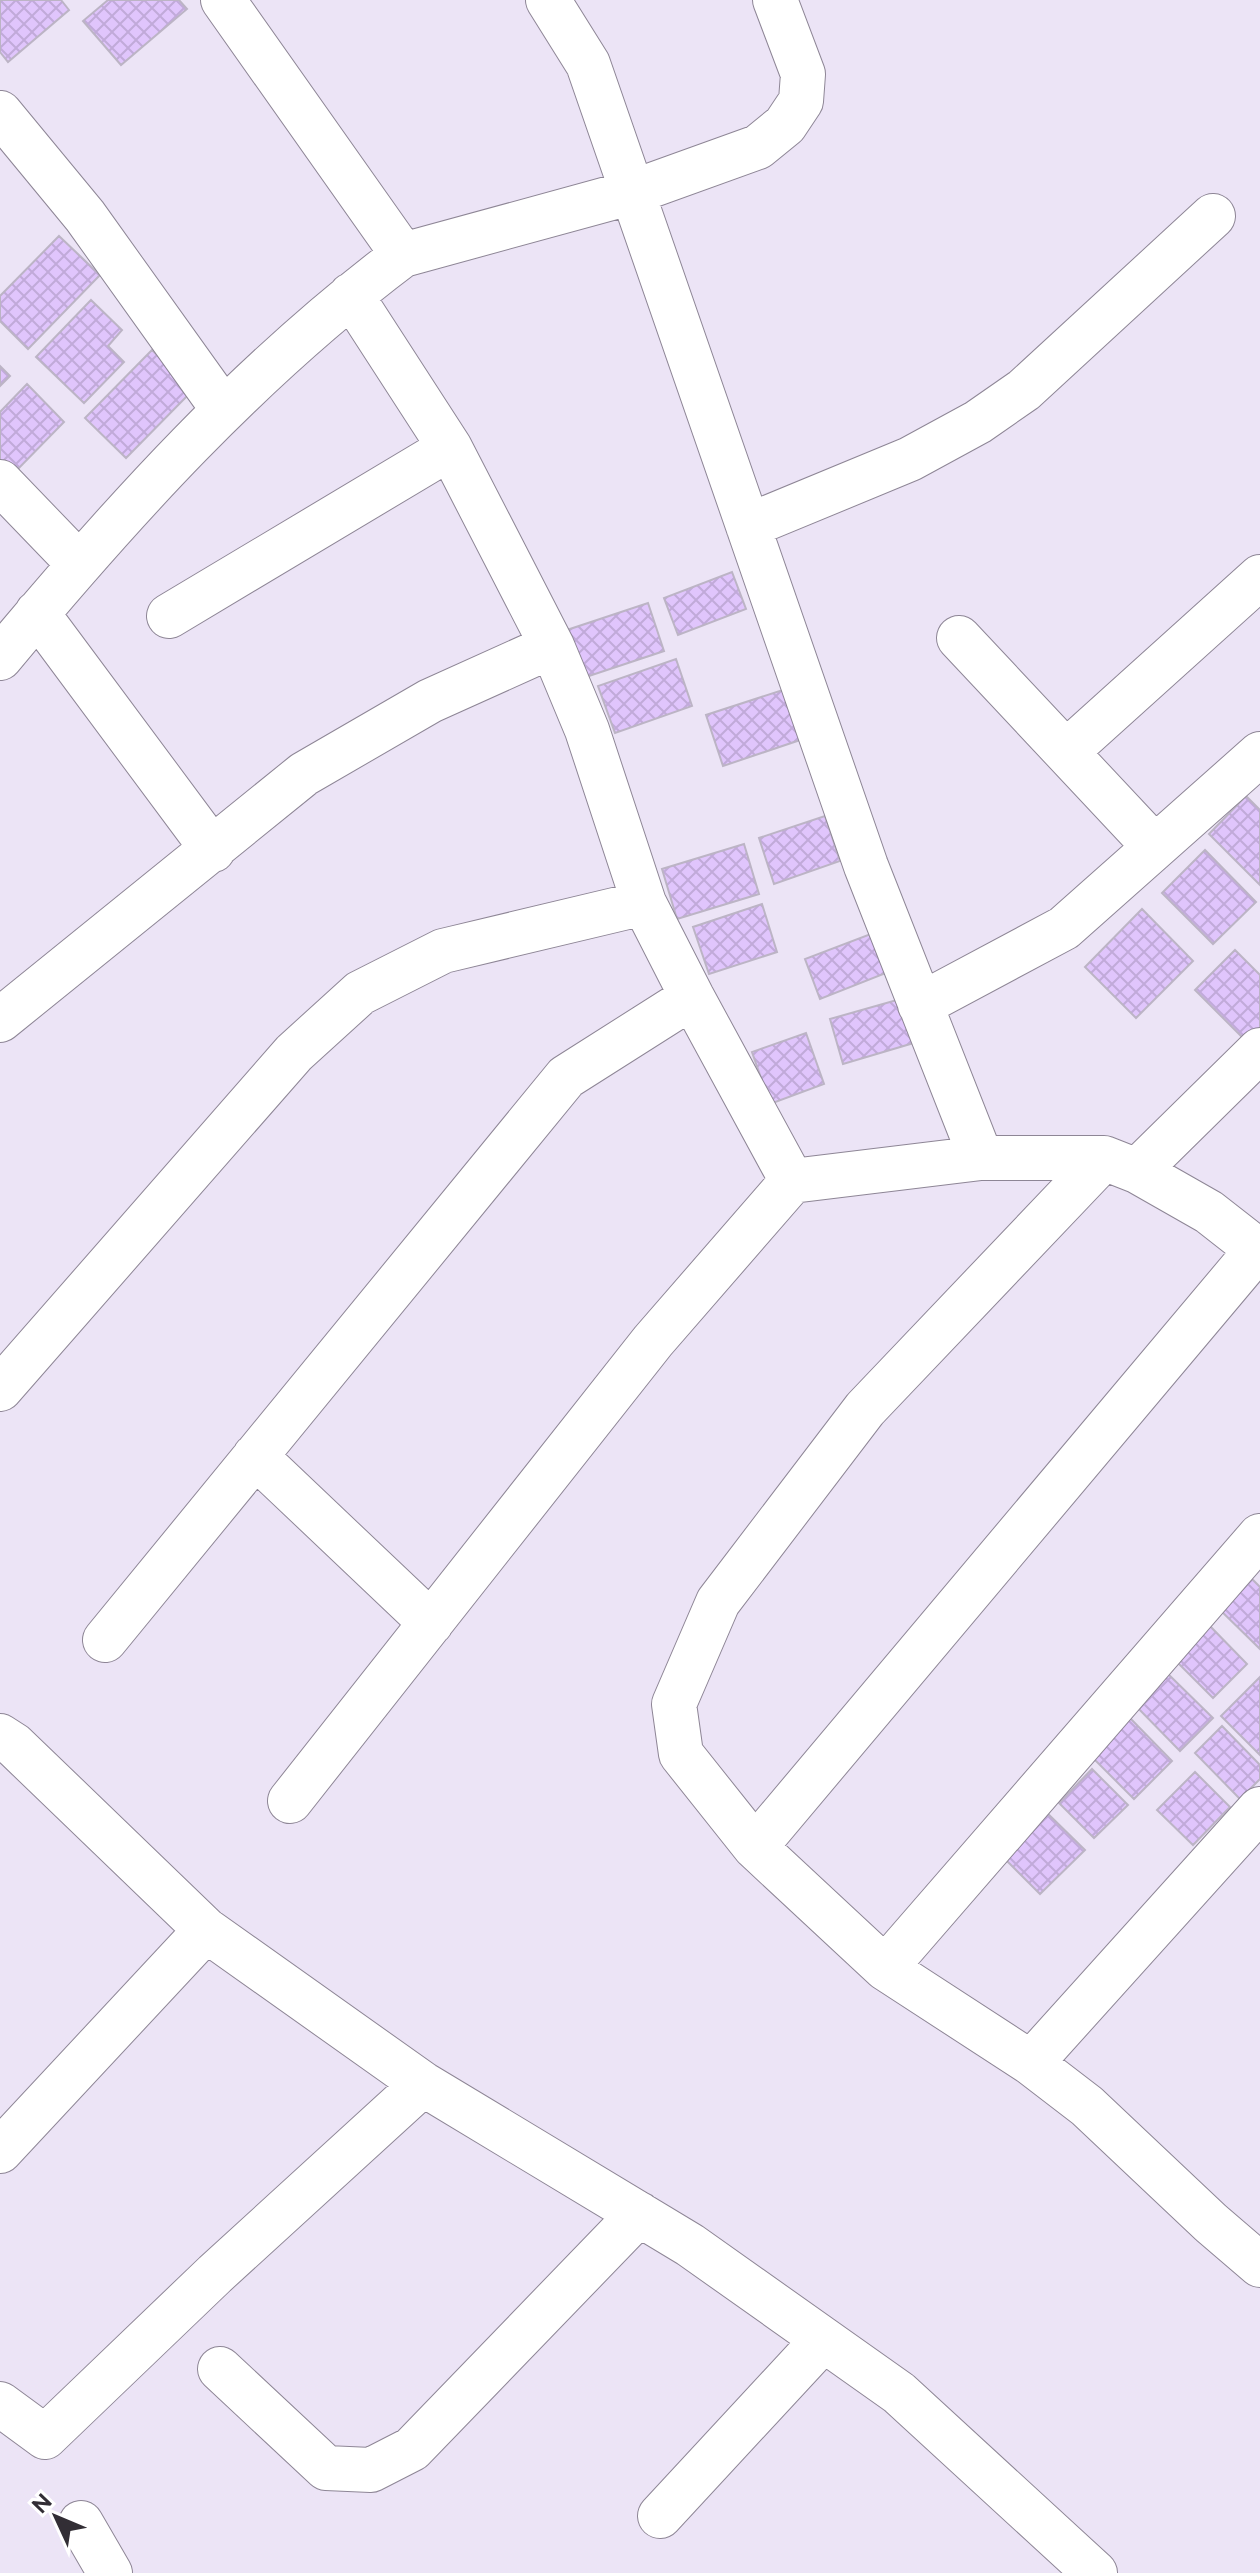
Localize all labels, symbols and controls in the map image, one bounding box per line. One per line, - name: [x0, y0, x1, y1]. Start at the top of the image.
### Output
- north arrow: [16, 2477, 96, 2557]
- text: N: [26, 2488, 57, 2518]

